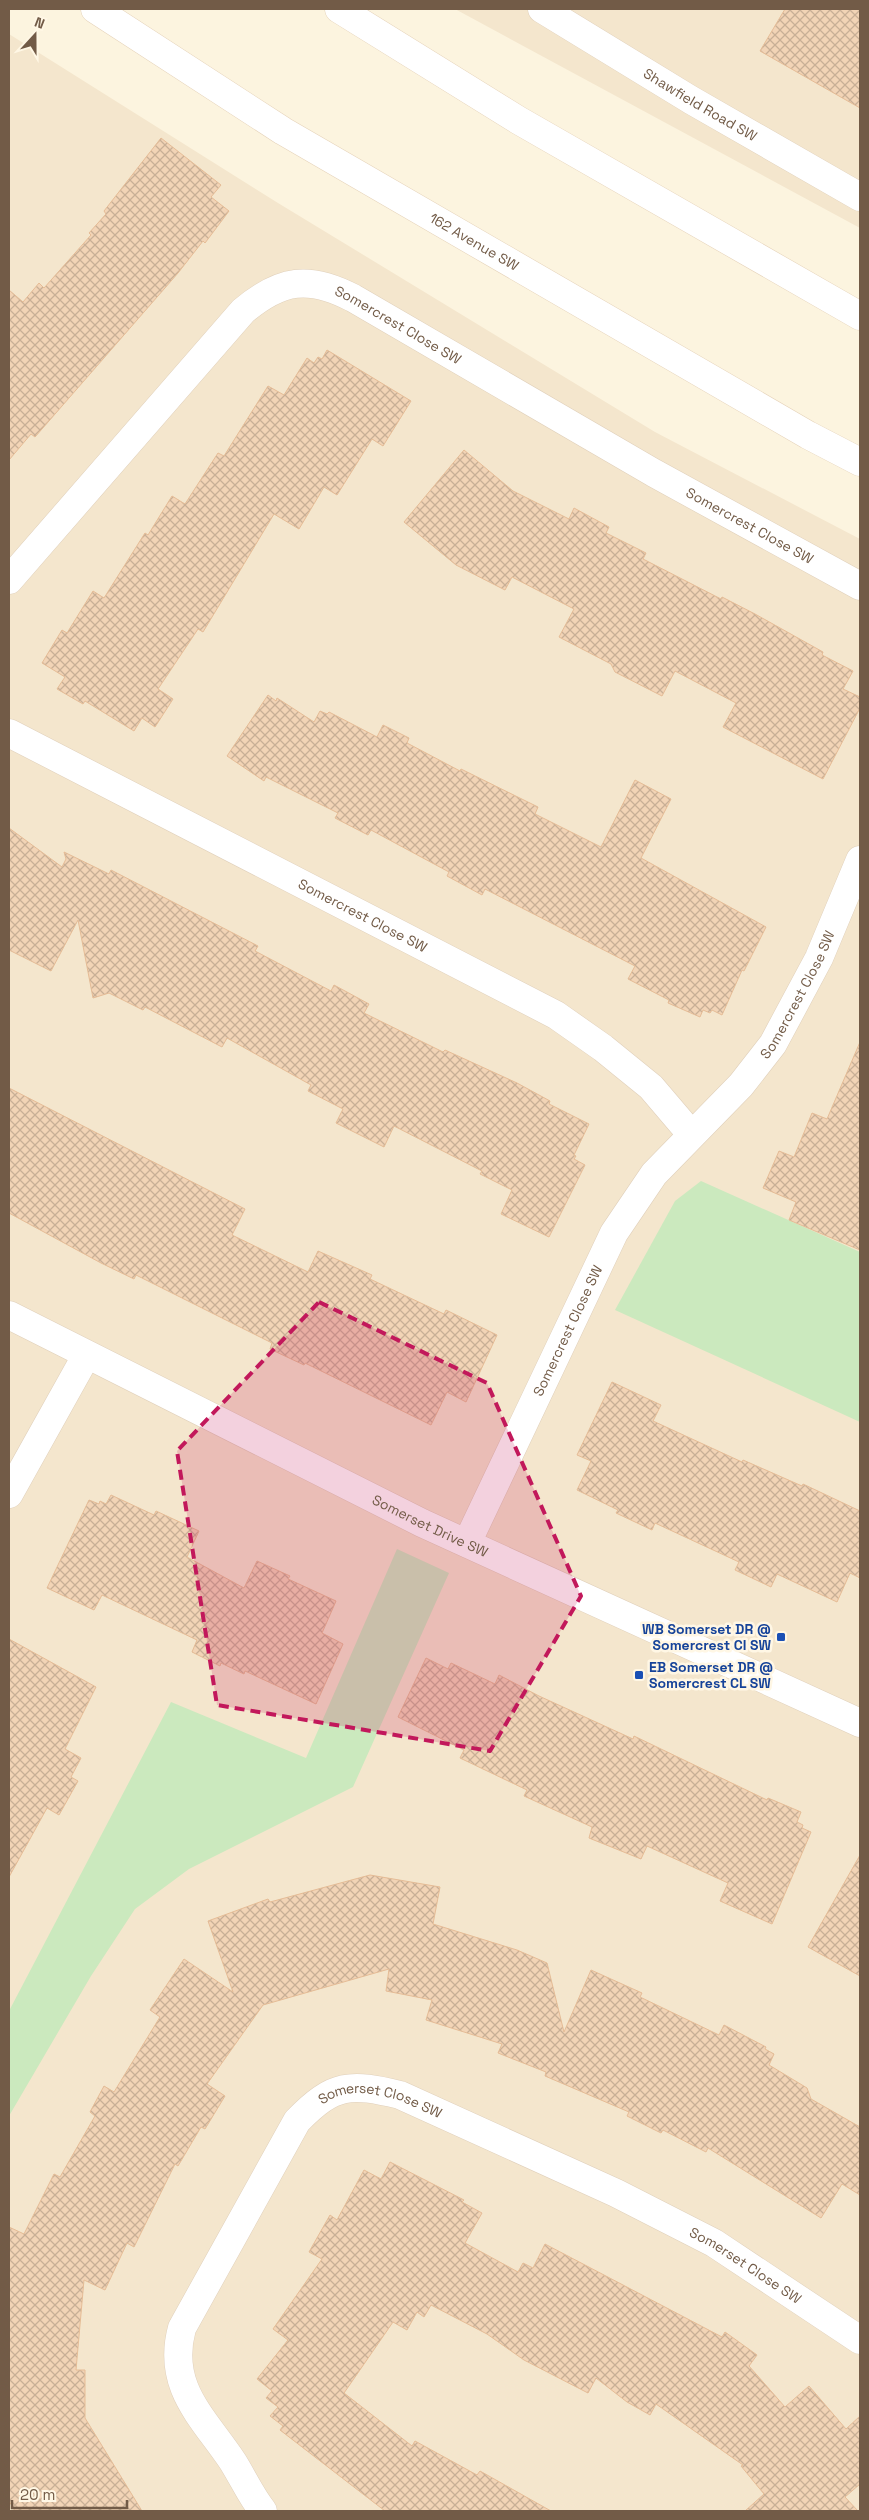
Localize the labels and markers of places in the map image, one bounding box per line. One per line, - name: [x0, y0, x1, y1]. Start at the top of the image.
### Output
- place label: WB Somerset DR @ Somercrest CI SW: [642, 1620, 771, 1654]
- marker: WB Somerset DR @ Somercrest CI SW: [775, 1631, 787, 1643]
- place label: EB Somerset DR @ Somercrest CL SW: [649, 1658, 773, 1692]
- marker: EB Somerset DR @ Somercrest CL SW: [633, 1669, 645, 1681]

